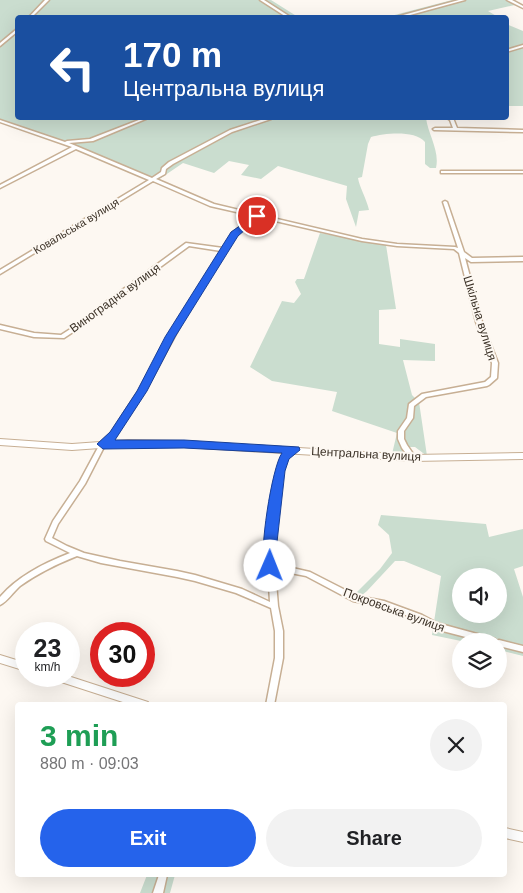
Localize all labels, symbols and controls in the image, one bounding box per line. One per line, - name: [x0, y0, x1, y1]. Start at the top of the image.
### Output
- icon: left: [40, 35, 105, 100]
- text: 170 m: [123, 35, 222, 74]
- text: Центральна вулиця: [123, 76, 324, 101]
- pin: [236, 195, 278, 237]
- street label: Ковальська вулиця: [31, 196, 121, 256]
- icon: arrive: [243, 202, 271, 230]
- street label: Виноградна вулиця: [67, 261, 163, 335]
- street label: Шкільна вулиця: [460, 274, 500, 362]
- street label: Центральна вулиця: [311, 444, 421, 464]
- position arrow: [243, 539, 295, 591]
- map controls: [452, 568, 507, 688]
- button: sound: [452, 568, 507, 623]
- street label: Покровська вулиця: [341, 585, 447, 635]
- speed limit sign: 30: [90, 622, 155, 687]
- button: layers: [452, 633, 507, 688]
- text: 23: [34, 634, 61, 662]
- text: km/h: [34, 660, 61, 674]
- text: 3 min: [40, 719, 118, 752]
- button: close: [430, 719, 482, 771]
- text: 880 m · 09:03: [40, 755, 139, 772]
- button: Exit: [40, 809, 256, 867]
- button: Share: [266, 809, 482, 867]

